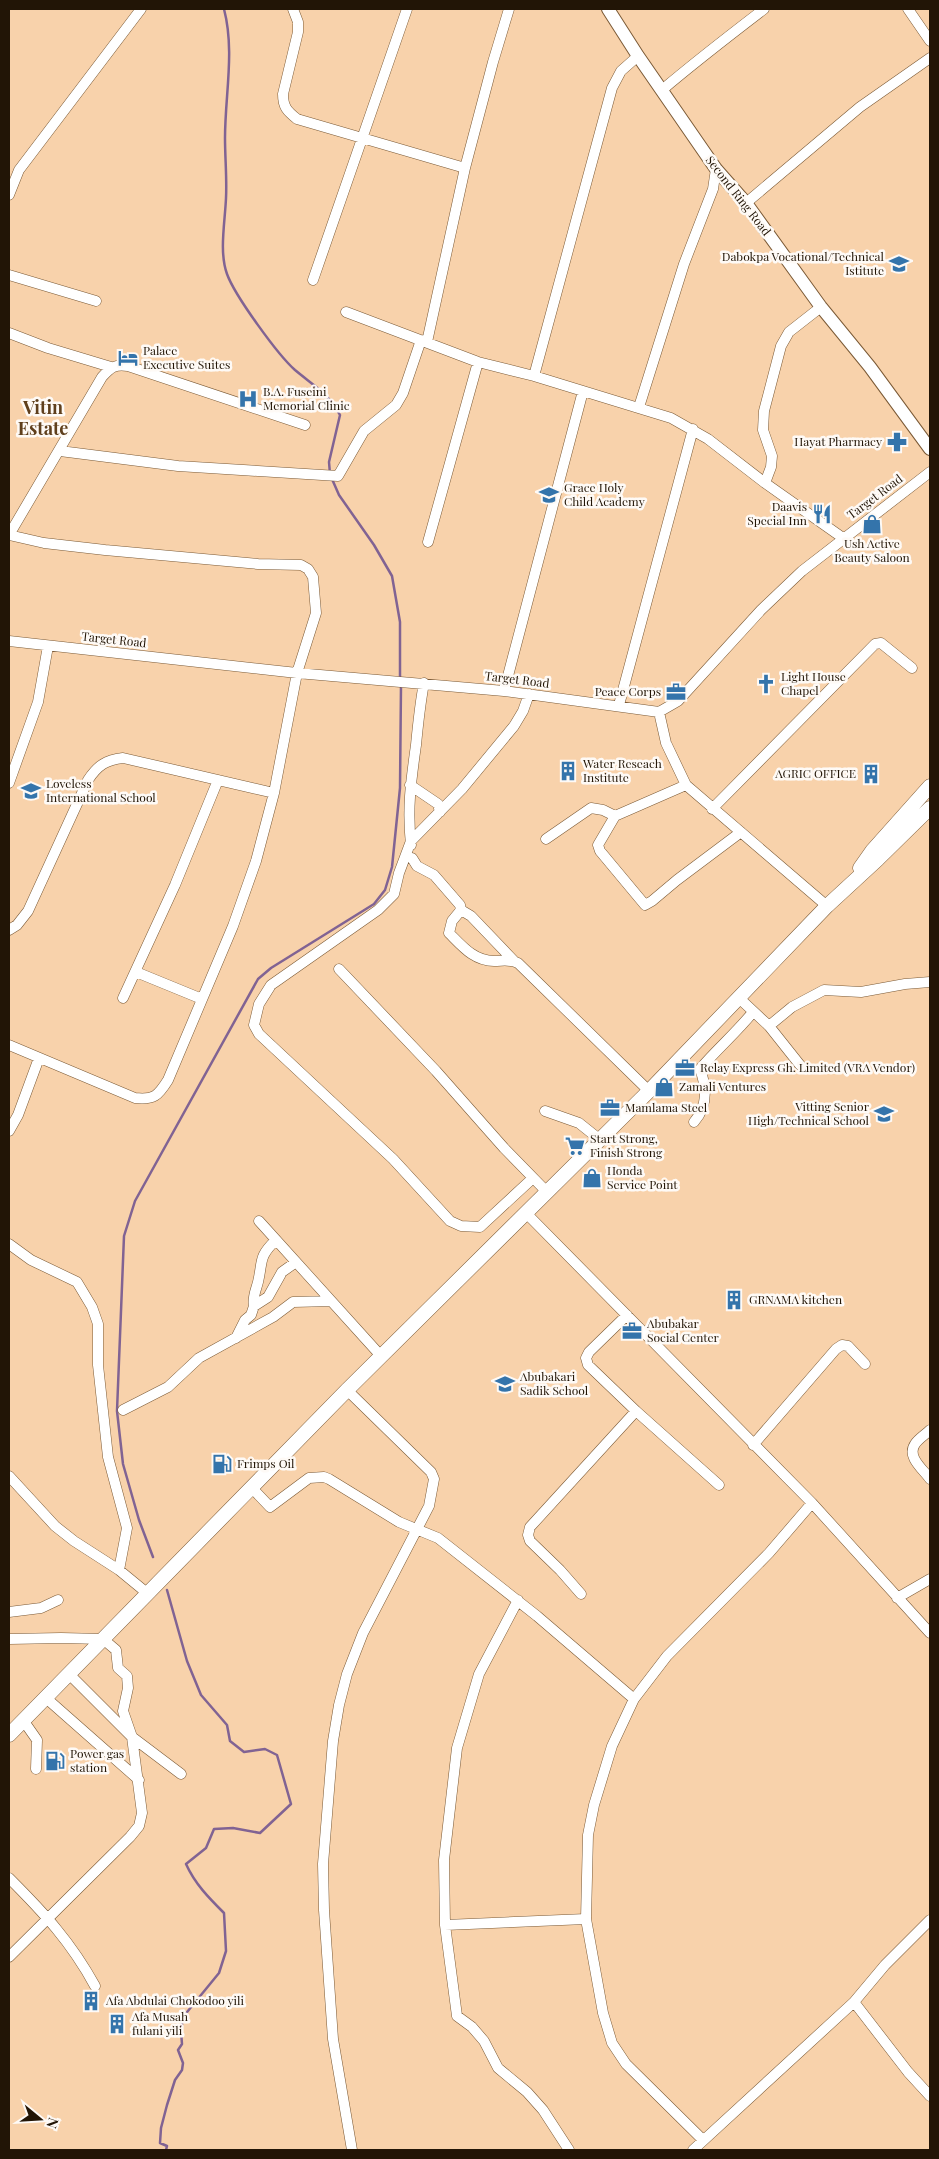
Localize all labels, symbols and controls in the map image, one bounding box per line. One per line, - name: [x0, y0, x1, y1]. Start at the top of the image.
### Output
- street label: Second Ring Road: [703, 152, 775, 239]
- place label: Dabokpa Vocational/Technical Istitute: [722, 248, 885, 278]
- school or university icon: Dabokpa Vocational/Technical Istitute: [888, 253, 910, 275]
- place label: Palace Executive Suites: [143, 342, 230, 372]
- hotel icon: Palace Executive Suites: [117, 347, 139, 369]
- place label: B.A. Fuseini Memorial Clinic: [263, 383, 350, 413]
- hospital icon: B.A. Fuseini Memorial Clinic: [237, 388, 259, 410]
- district label: Vitin Estate: [18, 395, 68, 440]
- pharmacy icon: Hayat Pharmacy: [886, 431, 908, 453]
- place label: Hayat Pharmacy: [794, 433, 882, 449]
- street label: Target Road: [844, 470, 905, 522]
- place label: Grace Holy Child Academy: [564, 479, 645, 509]
- school or university icon: Grace Holy Child Academy: [538, 484, 560, 506]
- place label: Daavis Special Inn: [747, 498, 807, 528]
- restaurant icon: Daavis Special Inn: [811, 503, 833, 525]
- shop icon: Ush Active Beauty Saloon: [861, 513, 883, 535]
- place label: Ush Active Beauty Saloon: [834, 535, 910, 565]
- street label: Target Road: [81, 628, 147, 650]
- street label: Target Road: [484, 667, 550, 691]
- place label: Light House Chapel: [781, 668, 846, 698]
- church icon: Light House Chapel: [755, 673, 777, 695]
- office icon: Peace Corps: [665, 681, 687, 703]
- place label: Peace Corps: [595, 683, 661, 699]
- place label: Water Reseach Institute: [582, 755, 662, 785]
- building icon: Water Reseach Institute: [557, 760, 579, 782]
- building icon: AGRIC OFFICE: [860, 763, 882, 785]
- place label: AGRIC OFFICE: [774, 765, 856, 781]
- place label: Loveless International School: [46, 775, 156, 805]
- school or university icon: Loveless International School: [20, 780, 42, 802]
- office icon: Relay Express Gh. Limited (VRA Vendor): [674, 1057, 696, 1079]
- place label: Relay Express Gh. Limited (VRA Vendor): [700, 1059, 915, 1075]
- shop icon: Zamali Ventures: [653, 1076, 675, 1098]
- place label: Zamali Ventures: [679, 1078, 766, 1094]
- office icon: Mamlama Steel: [599, 1097, 621, 1119]
- place label: Vitting Senior High/Technical School: [748, 1098, 870, 1128]
- place label: Mamlama Steel: [625, 1099, 708, 1115]
- school or university icon: Vitting Senior High/Technical School: [873, 1103, 895, 1125]
- place label: Start Strong, Finish Strong: [590, 1130, 663, 1160]
- supermarket icon: Start Strong, Finish Strong: [564, 1135, 586, 1157]
- place label: Honda Service Point: [607, 1162, 678, 1192]
- shop icon: Honda Service Point: [581, 1167, 603, 1189]
- building icon: GRNAMA kitchen: [723, 1289, 745, 1311]
- place label: GRNAMA kitchen: [749, 1291, 842, 1307]
- place label: Abubakar Social Center: [646, 1315, 720, 1345]
- office icon: Abubakar Social Center: [621, 1320, 643, 1342]
- place label: Abubakari Sadik School: [519, 1368, 589, 1398]
- school or university icon: Abubakari Sadik School: [494, 1373, 516, 1395]
- fuel station icon: Frimps Oil: [211, 1453, 233, 1475]
- place label: Frimps Oil: [237, 1455, 295, 1471]
- place label: Power gas station: [70, 1745, 124, 1775]
- fuel station icon: Power gas station: [44, 1750, 66, 1772]
- building icon: Afa Abdulai Chokodoo yili: [80, 1990, 102, 2012]
- place label: Afa Abdulai Chokodoo yili: [105, 1992, 245, 2008]
- place label: Afa Musah fulani yili: [131, 2008, 188, 2038]
- building icon: Afa Musah fulani yili: [106, 2013, 128, 2035]
- north arrow: [15, 2094, 65, 2144]
- text: N: [42, 2115, 63, 2131]

